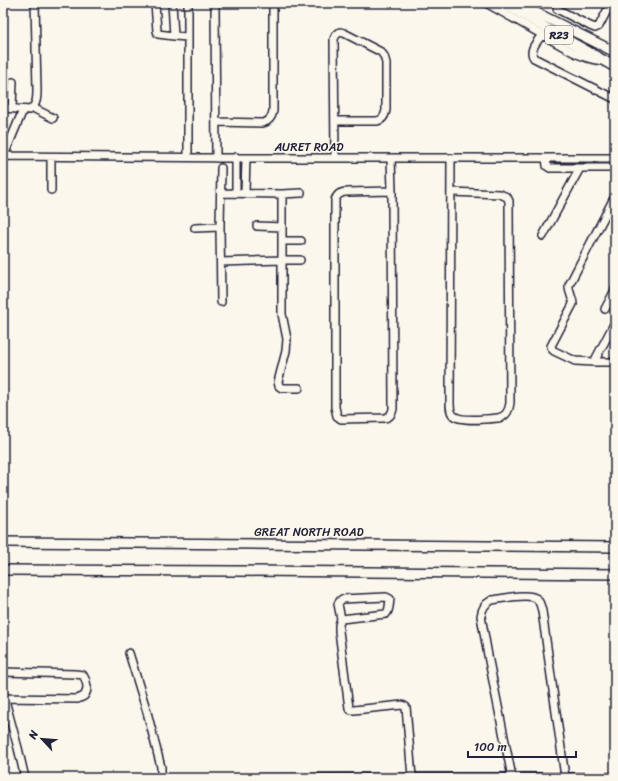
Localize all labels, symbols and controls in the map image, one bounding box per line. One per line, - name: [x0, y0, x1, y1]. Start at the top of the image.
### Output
- road number: R23: [545, 26, 573, 44]
- street label: AURET ROAD: [273, 136, 344, 158]
- street label: GREAT NORTH ROAD: [254, 521, 364, 543]
- north arrow: [22, 719, 62, 759]
- text: N: [23, 727, 44, 743]
- scale bar: [468, 733, 576, 759]
- text: 100 m: [474, 736, 507, 758]

